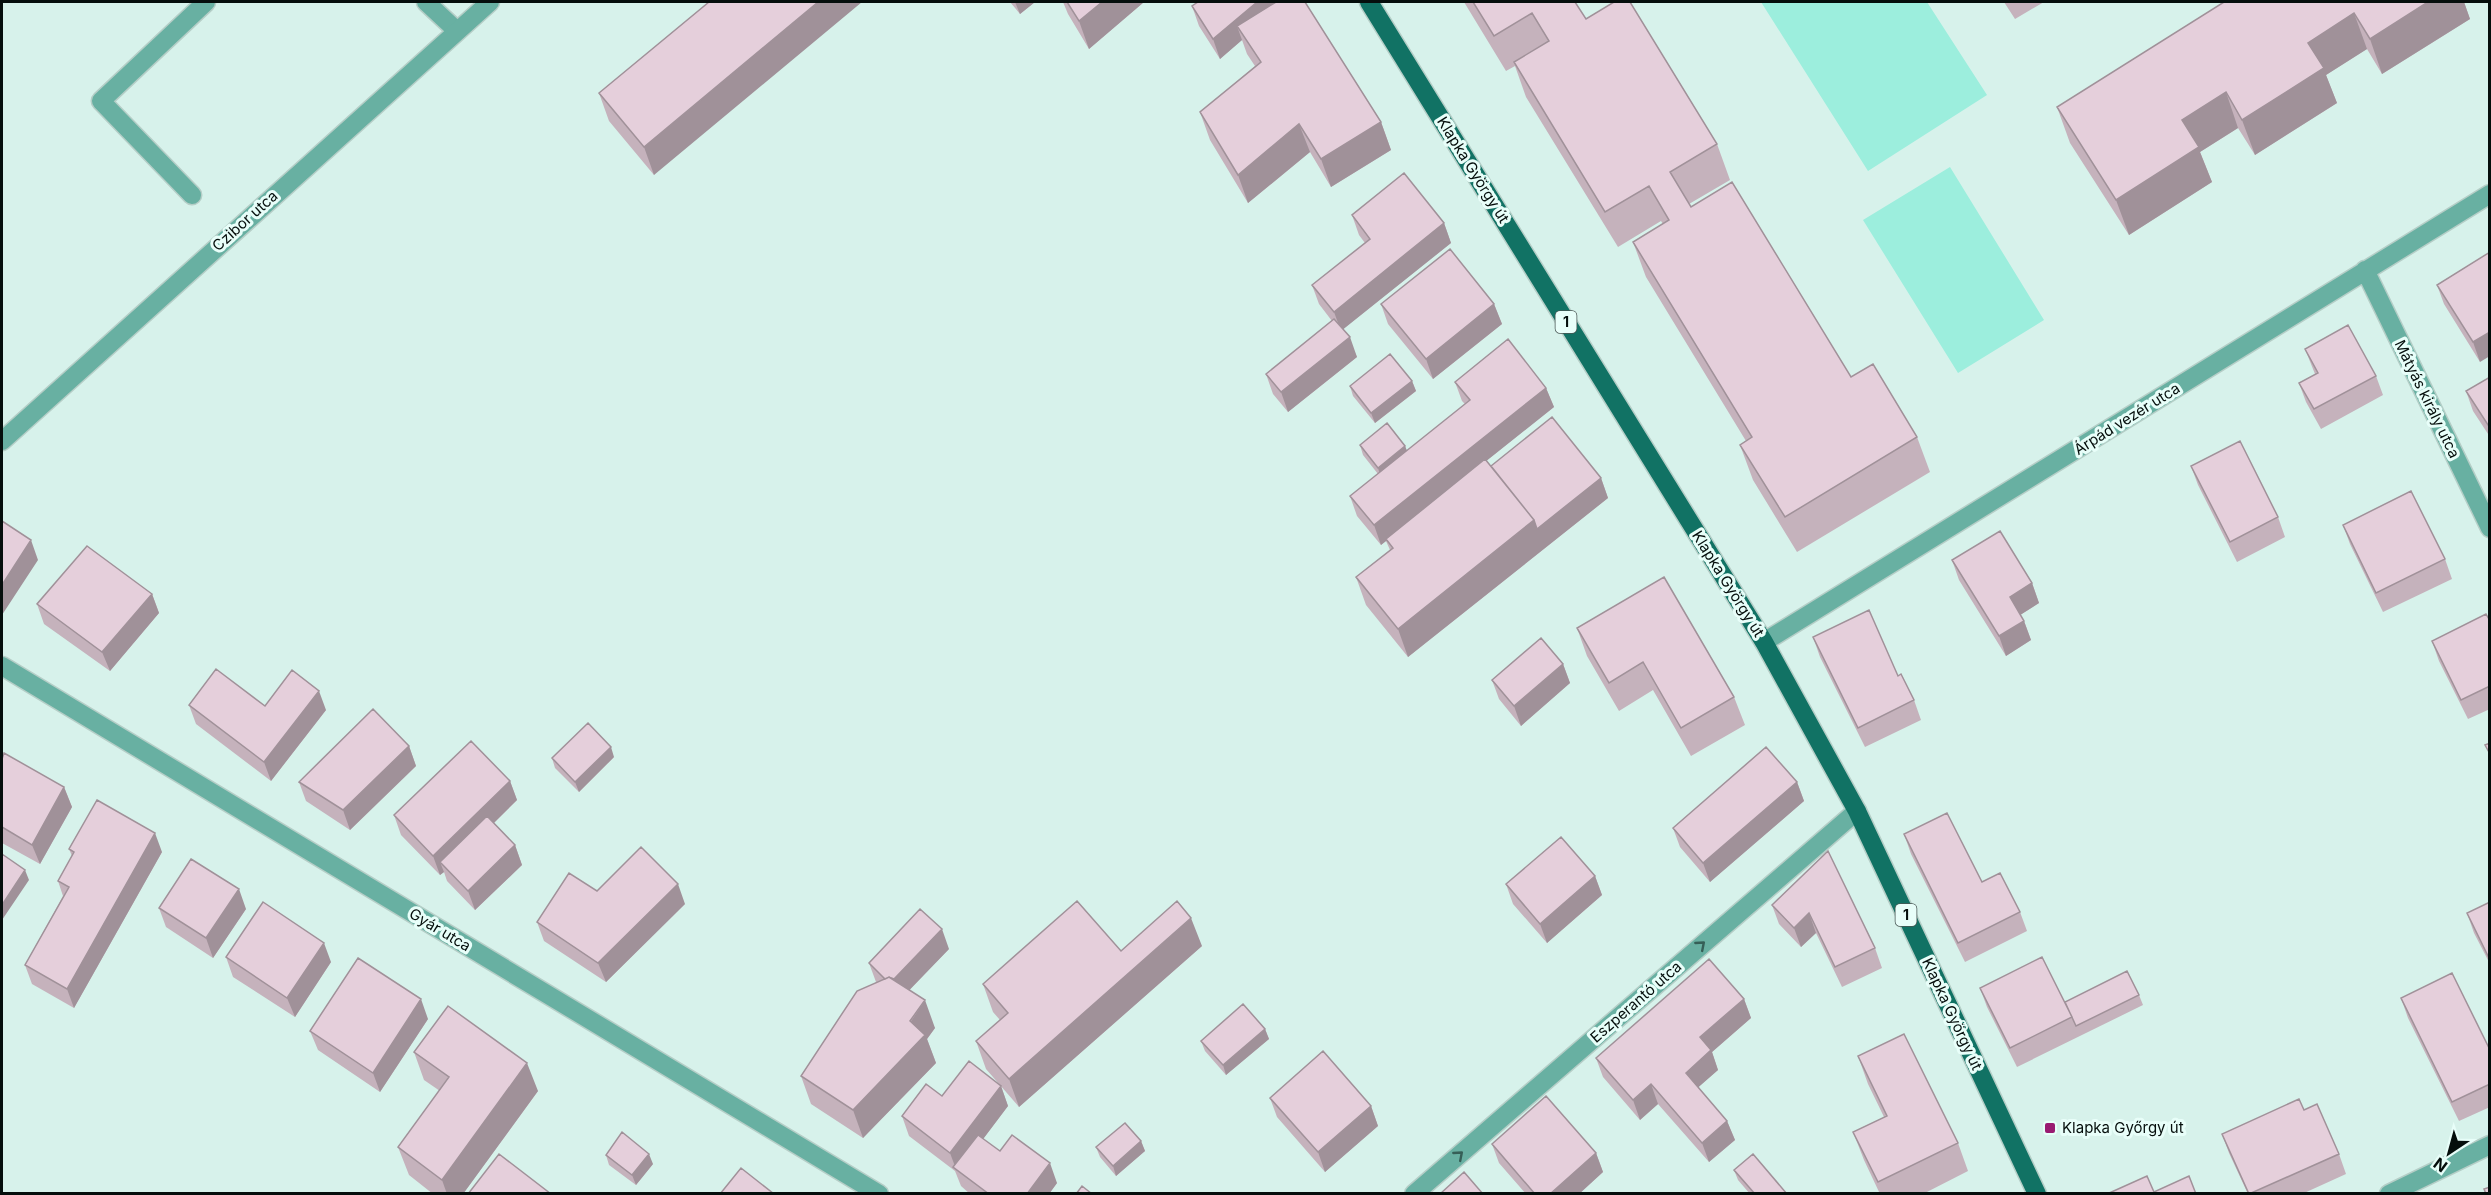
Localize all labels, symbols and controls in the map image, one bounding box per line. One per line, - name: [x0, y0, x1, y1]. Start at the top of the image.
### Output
- street label: Klapka György út: [1433, 113, 1514, 226]
- street label: Czibor utca: [208, 186, 281, 255]
- road number: 1: [1556, 311, 1576, 333]
- street label: Mátyás király utca: [2391, 337, 2464, 461]
- street label: Árpád vezér utca: [2070, 378, 2183, 459]
- street label: Klapka György út: [1688, 527, 1769, 640]
- street label: Gyár utca: [406, 904, 475, 955]
- road number: 1: [1896, 904, 1916, 926]
- one-way arrow: [1694, 942, 1705, 953]
- street label: Klapka György út: [1918, 955, 1987, 1073]
- street label: Eszperantó utca: [1586, 957, 1685, 1046]
- place label: Klapka Győrgy út: [2062, 1118, 2184, 1137]
- marker: Klapka Győrgy út: [2043, 1121, 2057, 1135]
- north arrow: [2419, 1123, 2479, 1183]
- one-way arrow: [1452, 1151, 1462, 1162]
- text: N: [2429, 1153, 2451, 1177]

